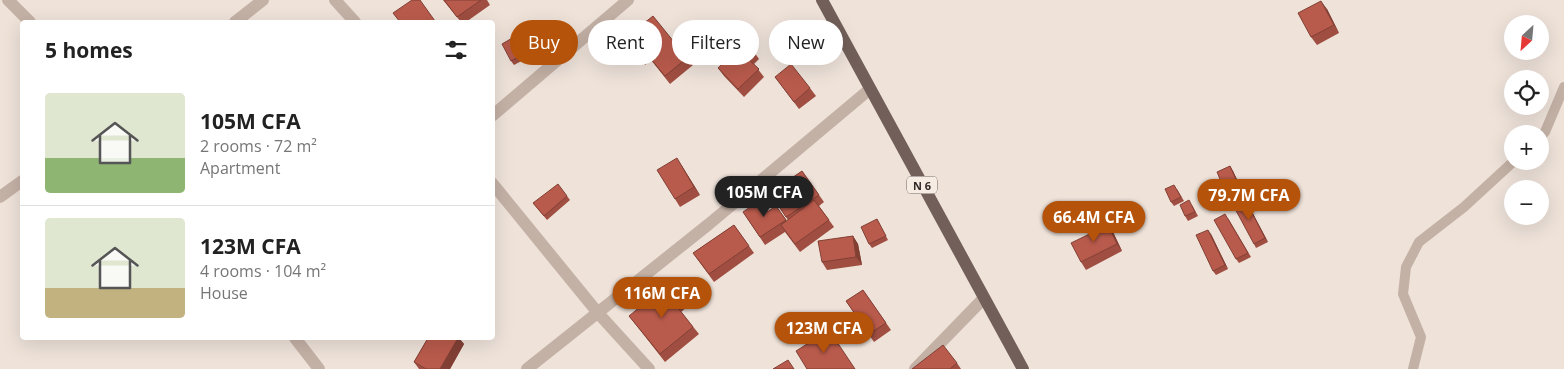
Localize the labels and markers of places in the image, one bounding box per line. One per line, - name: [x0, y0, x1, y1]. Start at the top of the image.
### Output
- pin: 105M CFA: [712, 176, 816, 218]
- pin: 79.7M CFA: [1192, 178, 1306, 221]
- pin: 66.4M CFA: [1037, 200, 1151, 243]
- pin: 116M CFA: [610, 276, 714, 319]
- pin: 123M CFA: [772, 312, 876, 354]

